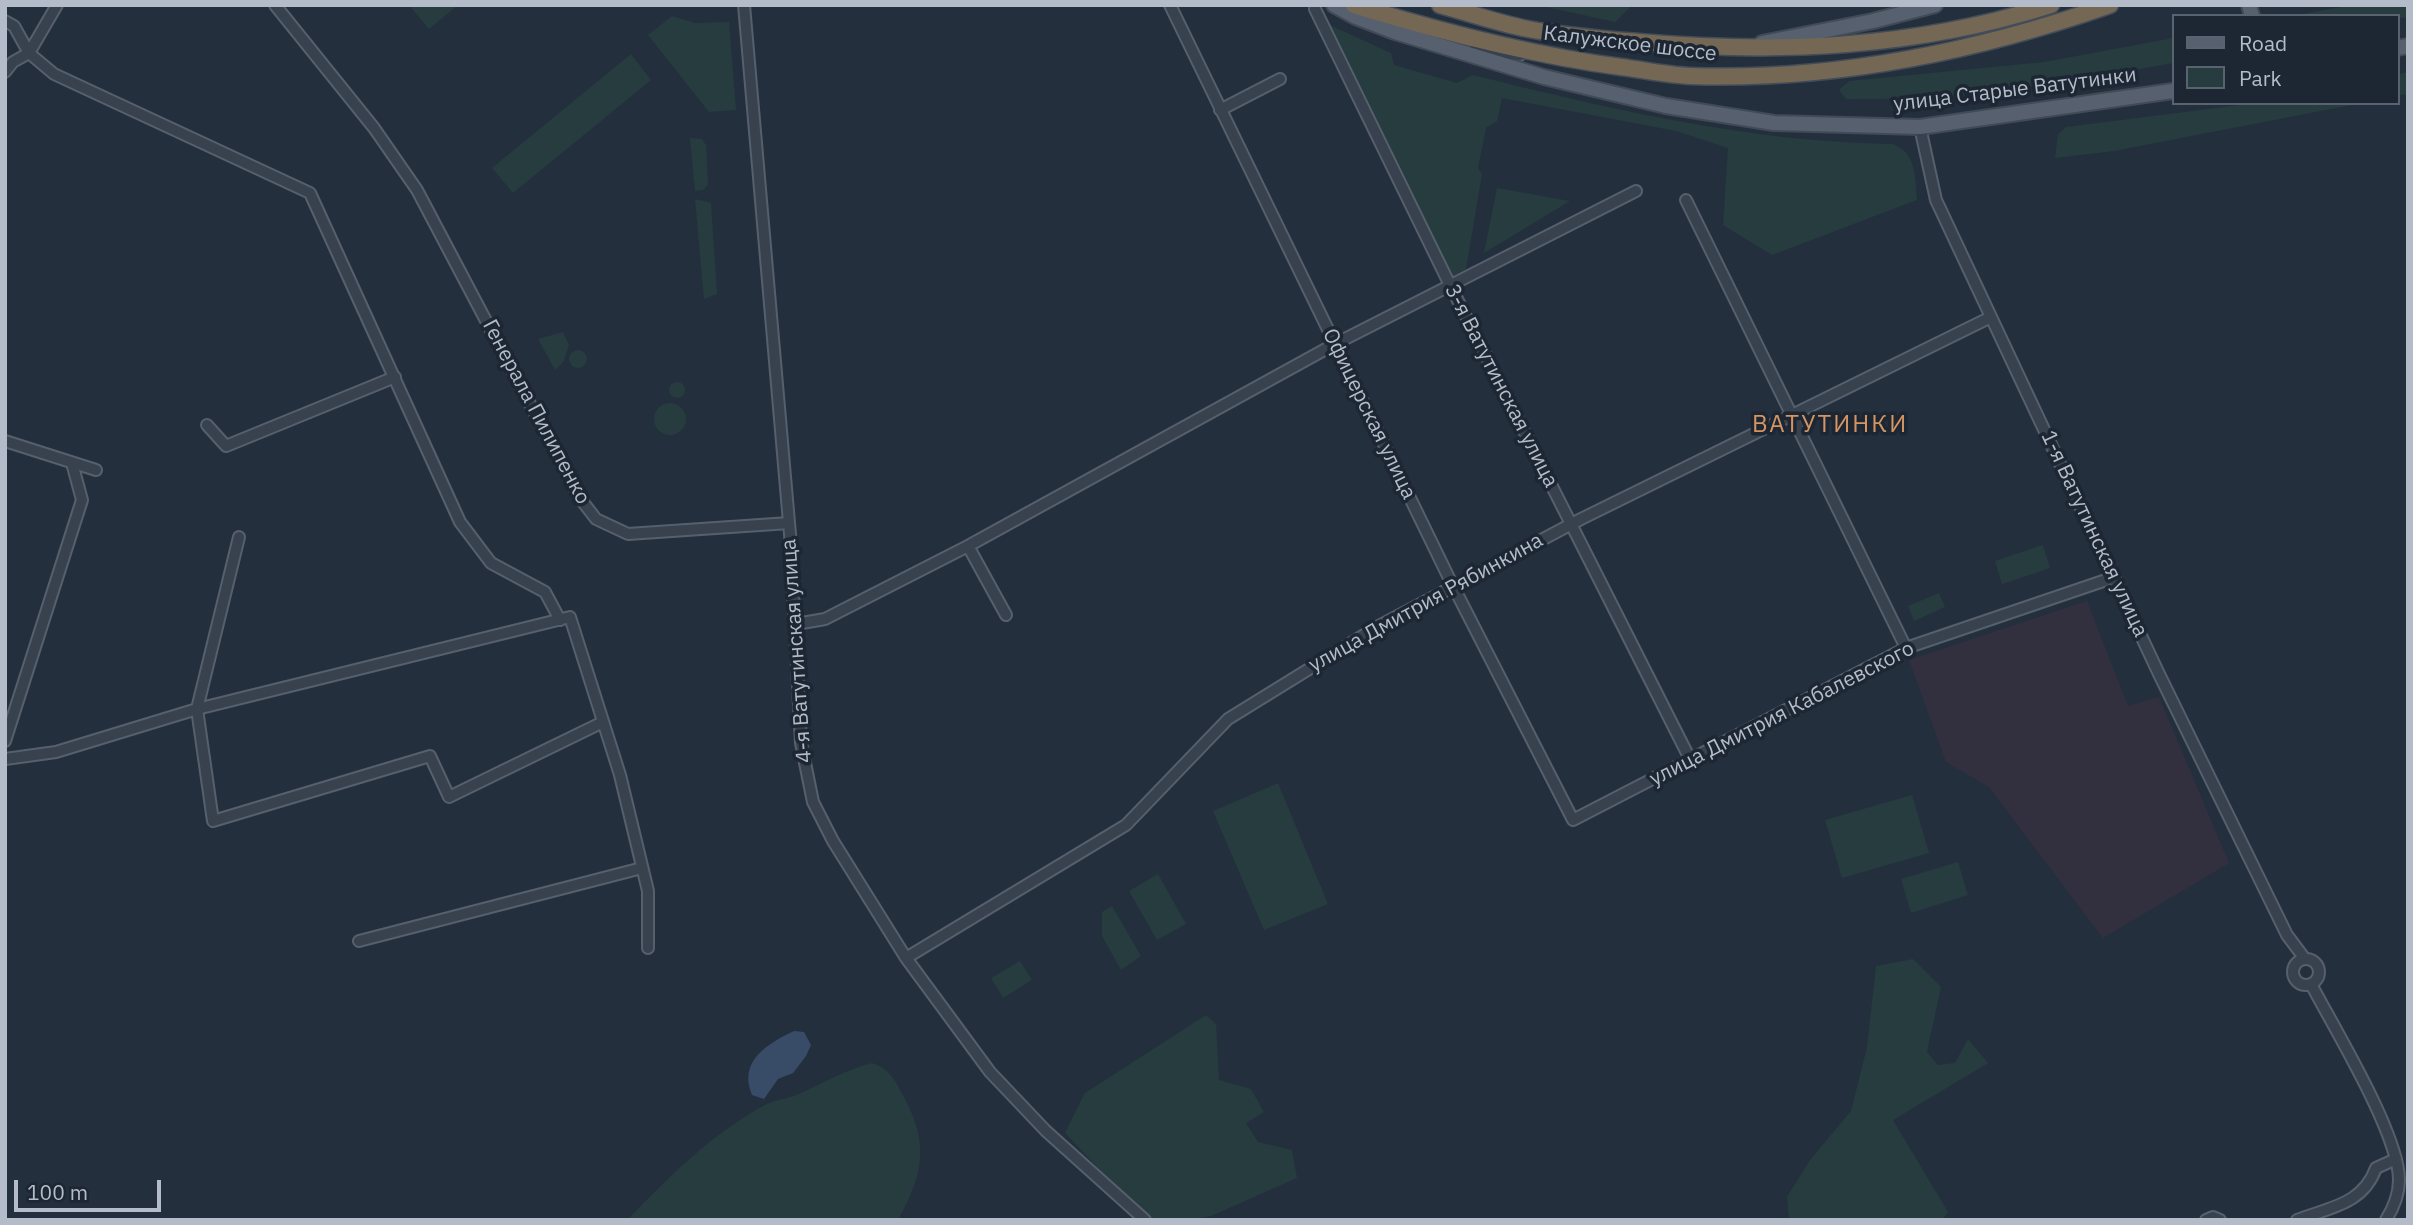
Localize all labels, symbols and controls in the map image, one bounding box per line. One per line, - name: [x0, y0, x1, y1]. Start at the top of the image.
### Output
- legend: [2172, 14, 2399, 105]
- street label: Калужское шоссе: [1542, 21, 1718, 67]
- text: Road: [2239, 29, 2287, 57]
- street label: улица Старые Ватутинки: [1892, 63, 2138, 117]
- text: Park: [2239, 64, 2282, 92]
- street label: 3-я Ватутинская улица: [1439, 280, 1563, 492]
- street label: Генерала Пилипенко: [477, 315, 595, 509]
- street label: Офицерская улица: [1317, 325, 1421, 503]
- district label: ВАТУТИНКИ: [1753, 411, 1907, 439]
- street label: 1-я Ватутинская улица: [2035, 427, 2153, 641]
- street label: улица Дмитрия Рябинкина: [1305, 528, 1547, 678]
- street label: 4-я Ватутинская улица: [777, 538, 817, 764]
- street label: улица Дмитрия Кабалевского: [1646, 636, 1918, 792]
- scale bar: [18, 1166, 164, 1210]
- text: 100 m: [27, 1178, 88, 1206]

